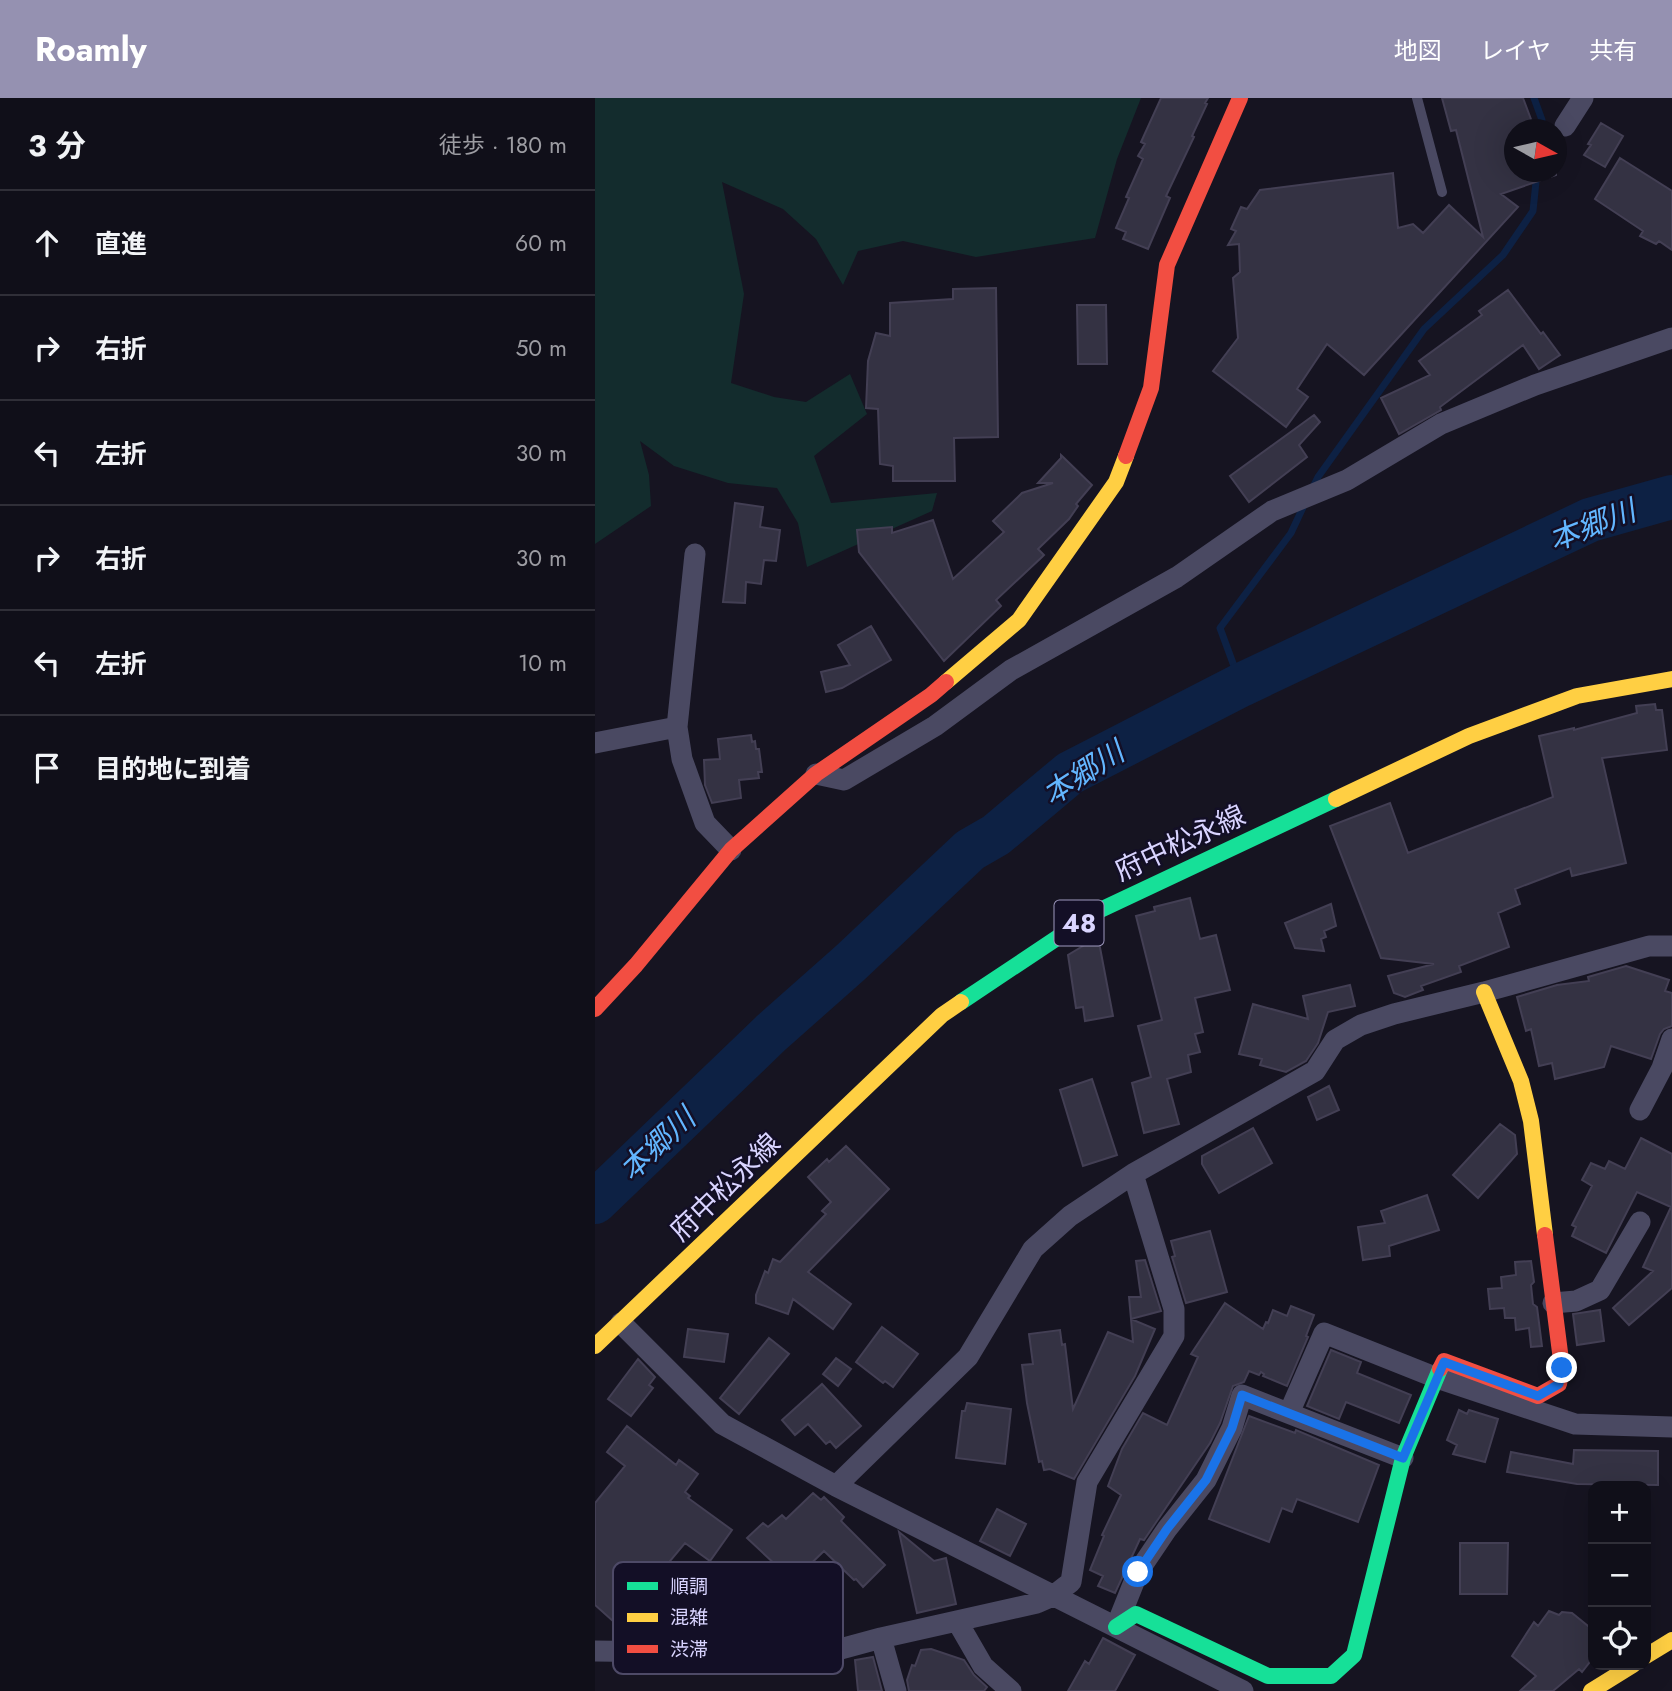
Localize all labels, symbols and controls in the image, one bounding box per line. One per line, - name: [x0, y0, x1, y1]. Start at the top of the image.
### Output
- text: Roamly: [35, 26, 147, 73]
- text: 地図: [1394, 33, 1442, 68]
- text: レイヤ: [1480, 33, 1551, 68]
- text: 共有: [1589, 33, 1637, 68]
- north arrow: [1504, 119, 1567, 182]
- text: 3 分: [28, 124, 86, 167]
- text: 徒歩 · 180 m: [439, 128, 567, 162]
- icon: ahead: [28, 224, 66, 262]
- text: 直進: [95, 225, 147, 263]
- text: 60 m: [515, 226, 567, 260]
- icon: right: [28, 329, 66, 367]
- text: 右折: [95, 330, 147, 368]
- text: 50 m: [515, 331, 567, 365]
- icon: left: [28, 434, 66, 472]
- text: 左折: [95, 435, 147, 473]
- text: 30 m: [516, 436, 567, 470]
- water label: 本郷川: [1542, 488, 1645, 561]
- icon: right: [28, 539, 66, 577]
- text: 右折: [95, 540, 147, 578]
- text: 30 m: [516, 541, 567, 575]
- icon: left: [28, 644, 66, 682]
- text: 左折: [95, 645, 147, 683]
- text: 10 m: [518, 646, 567, 680]
- water label: 本郷川: [1034, 729, 1135, 816]
- icon: arrive: [28, 749, 66, 787]
- text: 目的地に到着: [95, 750, 251, 788]
- street label: 府中松永線: [1108, 795, 1252, 891]
- road number: 48: [1055, 901, 1103, 946]
- water label: 本郷川: [609, 1096, 707, 1190]
- street label: 府中松永線: [660, 1124, 790, 1250]
- route end: [1546, 1352, 1577, 1383]
- map controls: [1588, 1481, 1651, 1670]
- button: +: [1588, 1481, 1651, 1544]
- button: −: [1588, 1544, 1651, 1607]
- route start: [1122, 1556, 1153, 1587]
- legend: [613, 1562, 843, 1674]
- text: 順調: [670, 1573, 708, 1600]
- text: 混雑: [670, 1604, 708, 1631]
- button: locate: [1588, 1607, 1651, 1670]
- text: 渋滞: [670, 1636, 708, 1663]

